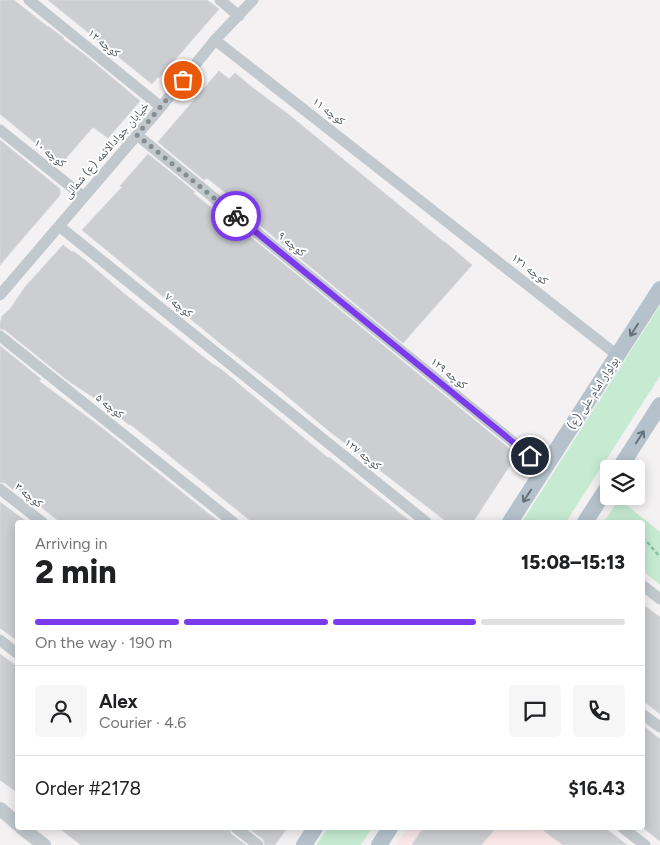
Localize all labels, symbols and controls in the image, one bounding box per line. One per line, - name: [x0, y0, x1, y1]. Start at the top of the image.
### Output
- street label: کوچه ۱۲: [85, 26, 123, 60]
- pin: [162, 59, 204, 101]
- icon: bag: [169, 66, 197, 94]
- street label: کوچه ۱۱: [310, 94, 348, 128]
- street label: خیابان جوادالائمه (ع) شمالی: [60, 99, 153, 202]
- street label: کوچه ۱۰: [31, 136, 69, 170]
- courier: [211, 191, 261, 241]
- icon: bike: [222, 202, 250, 230]
- street label: کوچه ۹: [275, 228, 309, 260]
- street label: کوچه ۱۳۱: [509, 250, 551, 288]
- street label: کوچه ۷: [162, 289, 196, 321]
- one-way arrow: [628, 322, 638, 336]
- street label: کوچه ۱۲۹: [428, 354, 470, 392]
- street label: بولوار امام علی (ع): [564, 354, 622, 432]
- street label: کوچه ۵: [93, 390, 127, 422]
- one-way arrow: [634, 430, 645, 444]
- street label: کوچه ۱۲۷: [342, 435, 384, 473]
- pin: [509, 435, 551, 477]
- icon: home: [516, 442, 544, 470]
- map controls: [600, 460, 645, 505]
- button: layers: [600, 460, 645, 505]
- street label: کوچه ۳: [12, 479, 46, 511]
- one-way arrow: [522, 489, 532, 503]
- text: Arriving in: [35, 534, 107, 553]
- text: 15:08–15:13: [521, 551, 625, 574]
- text: 2 min: [35, 553, 117, 591]
- text: On the way · 190 m: [35, 633, 172, 652]
- button: person: [35, 685, 87, 737]
- button: chat: [509, 685, 561, 737]
- button: phone: [573, 685, 625, 737]
- text: Alex: [99, 690, 138, 713]
- text: Courier · 4.6: [99, 713, 186, 732]
- text: Order #2178: [35, 777, 141, 800]
- text: $16.43: [568, 777, 625, 800]

